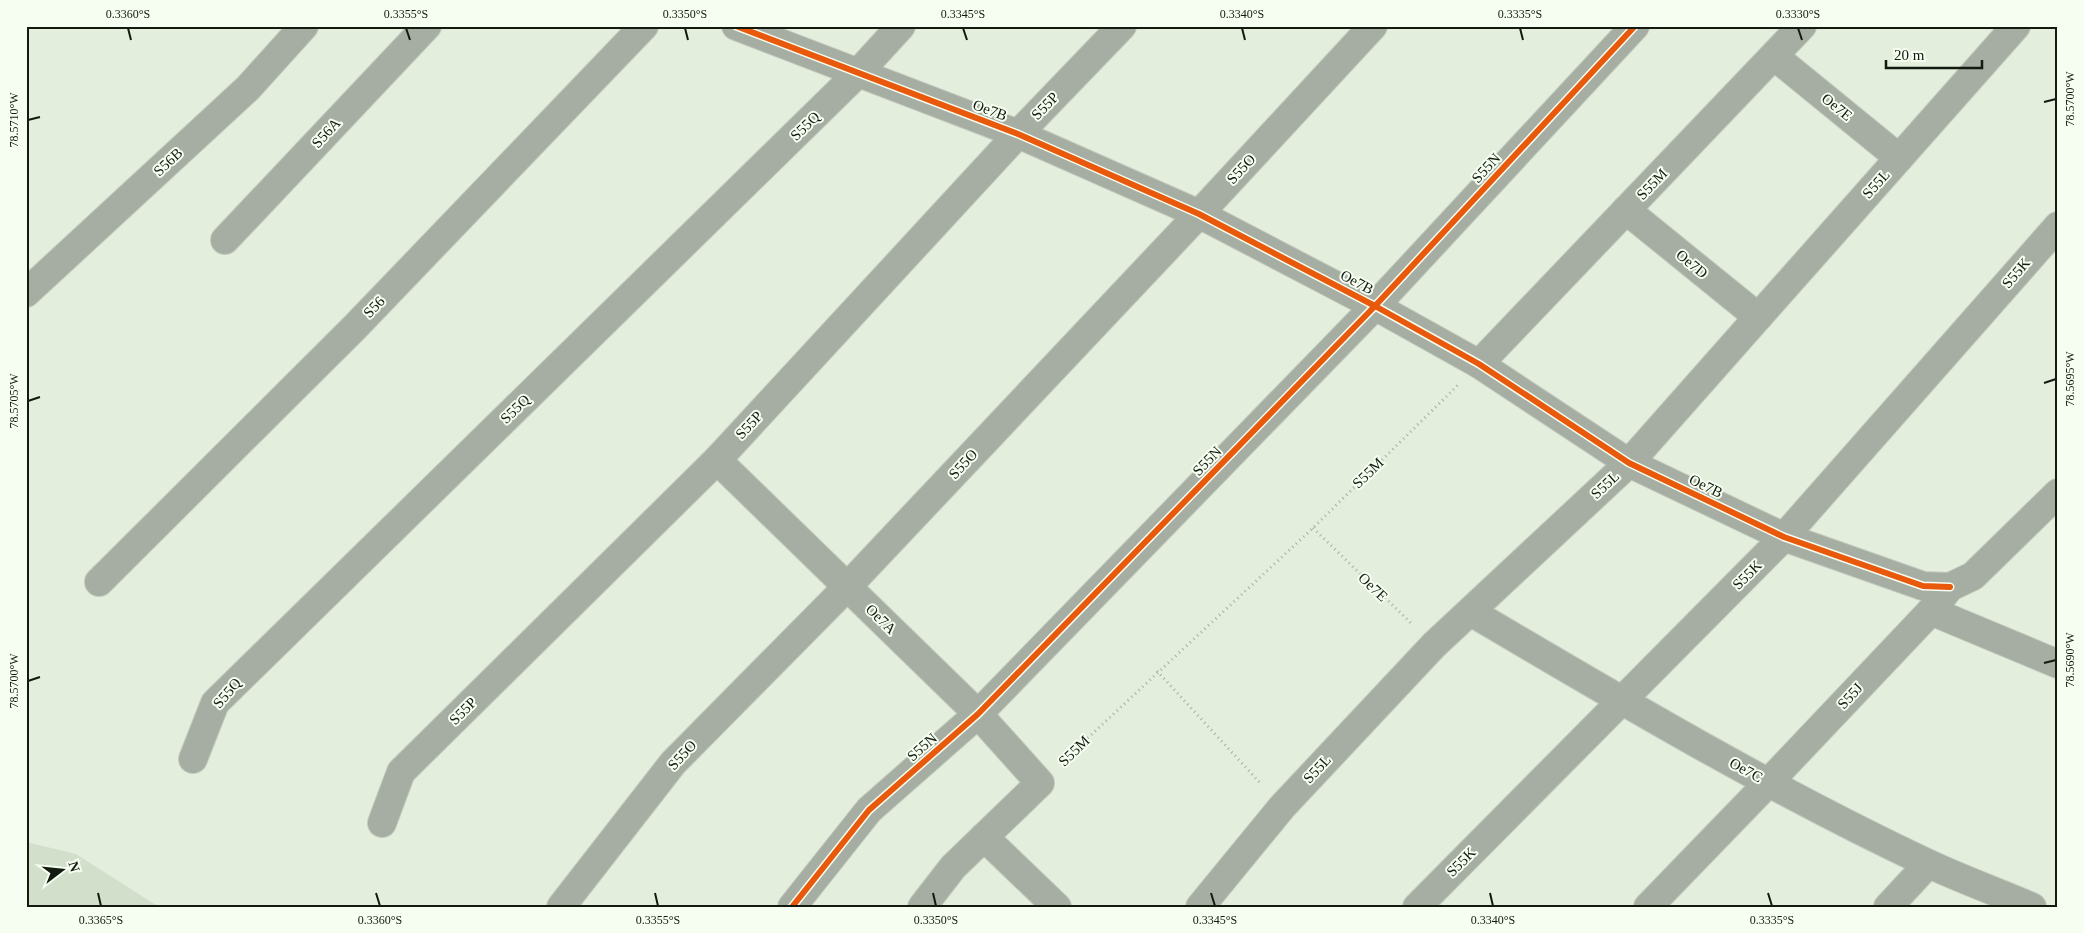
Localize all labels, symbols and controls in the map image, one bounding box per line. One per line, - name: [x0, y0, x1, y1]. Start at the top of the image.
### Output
- text: 0.3360°S: [106, 7, 150, 21]
- text: 0.3355°S: [384, 7, 428, 21]
- text: 0.3350°S: [663, 7, 707, 21]
- text: 0.3345°S: [941, 7, 985, 21]
- text: 0.3340°S: [1220, 7, 1264, 21]
- text: 0.3335°S: [1498, 7, 1542, 21]
- text: 0.3330°S: [1776, 7, 1820, 21]
- scale bar: [1886, 38, 1983, 70]
- text: 20 m: [1894, 47, 1925, 63]
- text: 78.5700°W: [2063, 71, 2077, 127]
- street label: S55P: [1028, 89, 1062, 123]
- street label: Oe7E: [1819, 90, 1855, 124]
- text: 78.5710°W: [7, 92, 21, 148]
- street label: Oe7B: [971, 96, 1009, 124]
- street label: S55Q: [787, 108, 823, 144]
- street label: S56A: [308, 115, 344, 151]
- street label: S56B: [150, 145, 186, 179]
- street label: S55N: [1468, 150, 1504, 186]
- street label: S55O: [1223, 151, 1259, 187]
- street label: S55M: [1634, 165, 1670, 203]
- street label: S55L: [1859, 167, 1893, 201]
- street label: Oe7D: [1673, 247, 1711, 282]
- street label: S55K: [1999, 255, 2033, 291]
- street label: Oe7B: [1338, 267, 1376, 297]
- street label: S56: [360, 293, 388, 321]
- text: 78.5695°W: [2063, 351, 2077, 407]
- text: 78.5705°W: [7, 373, 21, 429]
- street label: S55Q: [497, 391, 533, 427]
- street label: S55P: [732, 408, 766, 442]
- street label: S55N: [1189, 443, 1225, 479]
- street label: S55O: [945, 446, 981, 482]
- street label: S55M: [1349, 455, 1387, 491]
- street label: S55L: [1588, 468, 1622, 502]
- street label: Oe7B: [1687, 471, 1725, 501]
- street label: S55K: [1729, 557, 1765, 593]
- street label: Oe7E: [1355, 569, 1391, 605]
- street label: Oe7A: [863, 601, 900, 637]
- text: 78.5690°W: [2063, 632, 2077, 688]
- text: 78.5700°W: [7, 653, 21, 709]
- street label: S55Q: [210, 675, 244, 711]
- street label: S55J: [1834, 680, 1866, 712]
- street label: S55P: [446, 694, 480, 728]
- street label: S55N: [904, 730, 940, 764]
- street label: S55M: [1055, 733, 1093, 769]
- street label: S55O: [664, 737, 700, 773]
- street label: S55L: [1300, 752, 1334, 786]
- street label: Oe7C: [1727, 755, 1765, 785]
- street label: S55K: [1443, 844, 1479, 880]
- north arrow: [38, 846, 88, 896]
- text: N: [65, 860, 83, 873]
- text: 0.3365°S: [79, 913, 123, 927]
- text: 0.3360°S: [358, 913, 402, 927]
- text: 0.3355°S: [636, 913, 680, 927]
- text: 0.3350°S: [914, 913, 958, 927]
- text: 0.3345°S: [1193, 913, 1237, 927]
- text: 0.3340°S: [1471, 913, 1515, 927]
- text: 0.3335°S: [1750, 913, 1794, 927]

